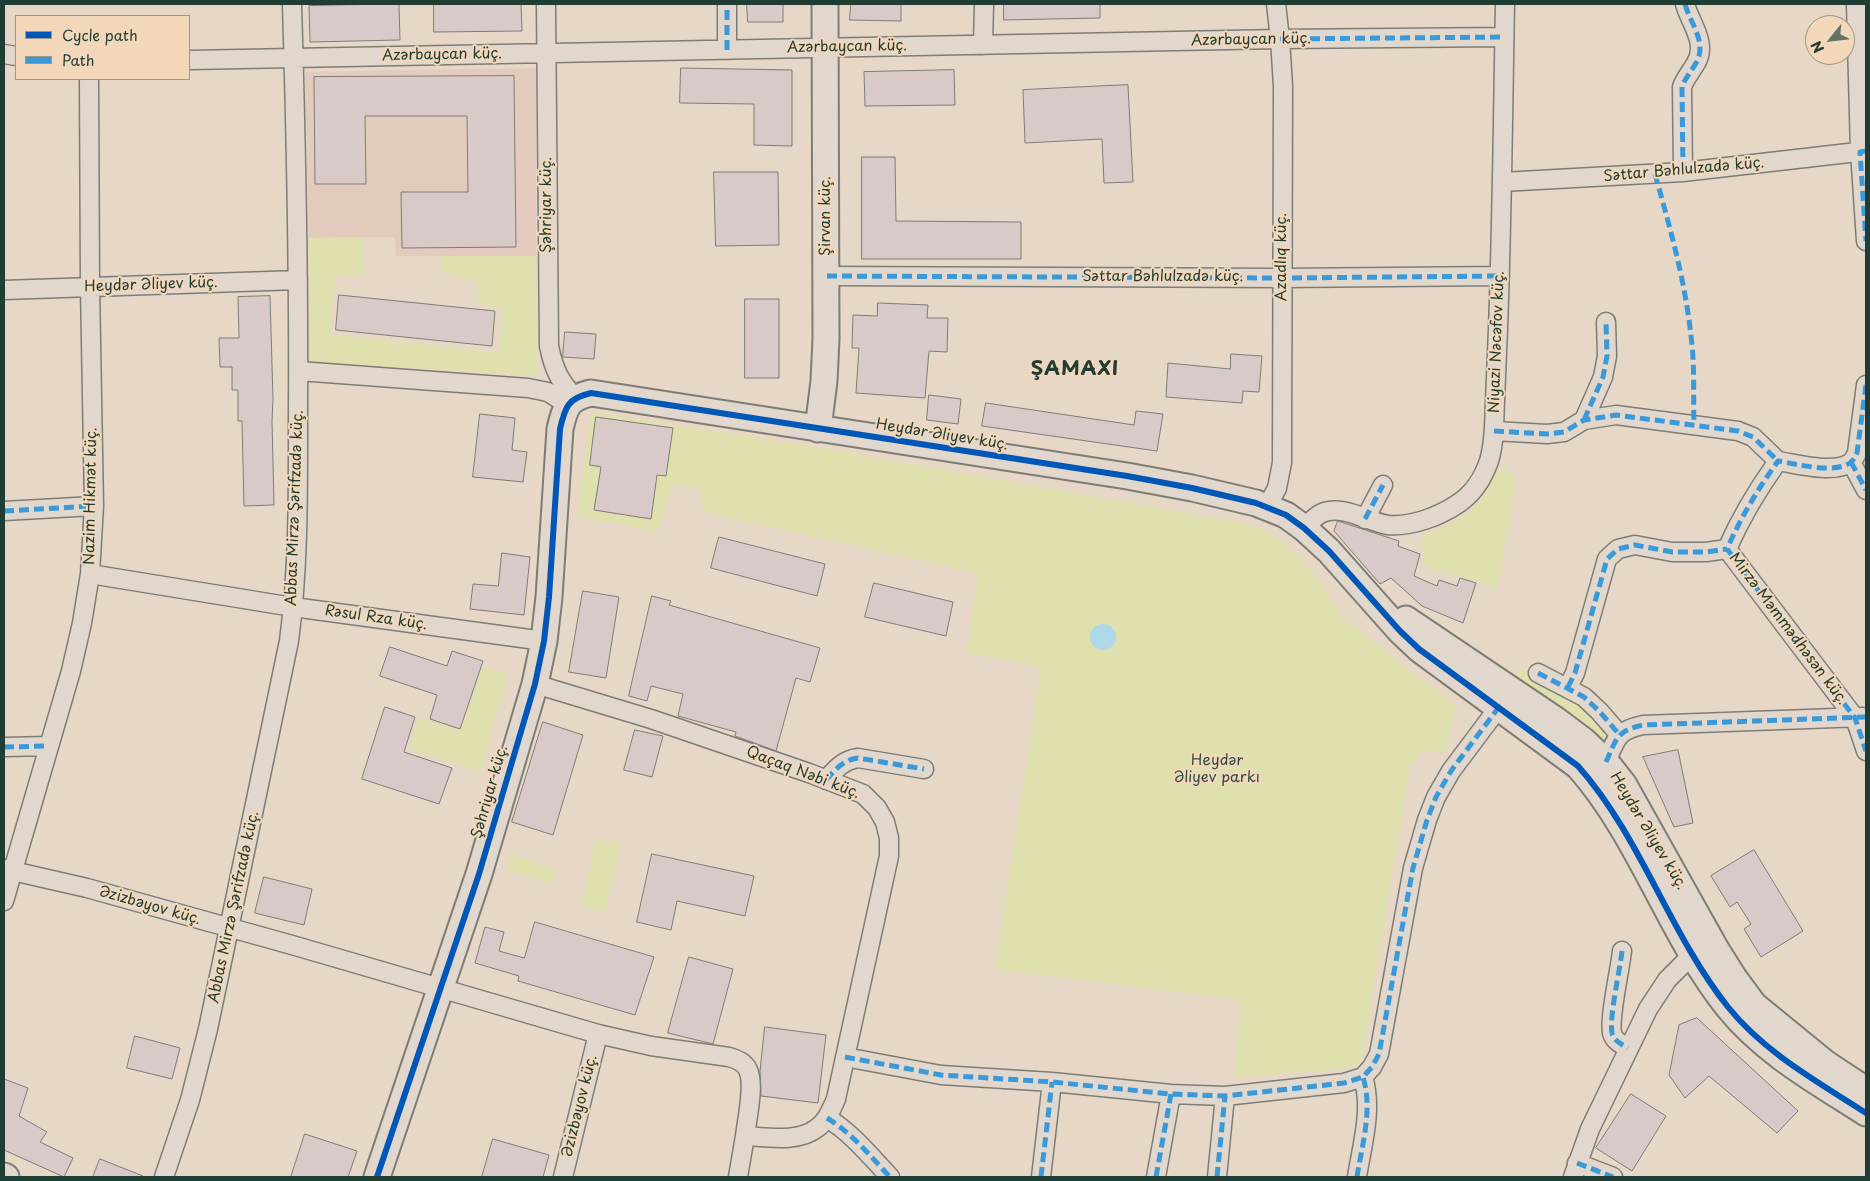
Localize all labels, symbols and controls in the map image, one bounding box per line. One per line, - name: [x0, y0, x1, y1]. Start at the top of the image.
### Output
- legend: [15, 15, 190, 80]
- north arrow: [1805, 15, 1855, 65]
- text: Cycle path: [62, 23, 138, 46]
- street label: Azərbaycan küç.: [1191, 30, 1311, 50]
- street label: Azərbaycan küç.: [787, 37, 907, 57]
- text: N: [1805, 37, 1829, 57]
- street label: Azərbaycan küç.: [382, 45, 502, 65]
- text: Path: [62, 48, 94, 71]
- street label: Səttar Bəhlulzadə küç.: [1603, 154, 1765, 186]
- street label: Şəhriyar küç.: [538, 157, 556, 253]
- street label: Şirvan küç.: [817, 176, 835, 256]
- street label: Azadlıq küç.: [1273, 213, 1291, 301]
- street label: Səttar Bəhlulzadə küç.: [1082, 268, 1244, 286]
- street label: Niyazi Nəcəfov küç.: [1486, 270, 1508, 414]
- street label: Heydər Əliyev küç.: [84, 274, 218, 296]
- district label: ŞAMAXI: [1030, 357, 1120, 381]
- street label: Abbas Mirzə Şərifzadə küç.: [283, 410, 307, 606]
- street label: Heydər Əliyev küç.: [874, 416, 1010, 454]
- street label: Nazim Hikmət küç.: [81, 427, 101, 565]
- street label: Mirzə Məmmədhəsən küç.: [1725, 549, 1851, 709]
- street label: Rəsul Rza küç.: [324, 602, 428, 634]
- street label: Şəhriyar küç.: [468, 743, 512, 841]
- street label: Qaçaq Nəbi küç.: [744, 743, 862, 803]
- park label: Heydər Əliyev parkı: [1174, 752, 1260, 787]
- street label: Heydər Əliyev küç.: [1606, 769, 1690, 893]
- street label: Abbas Mirzə Şərifzadə küç.: [205, 809, 263, 1005]
- street label: Əzizbəyov küç.: [97, 883, 203, 929]
- street label: Əzizbəyov küç.: [559, 1053, 601, 1159]

